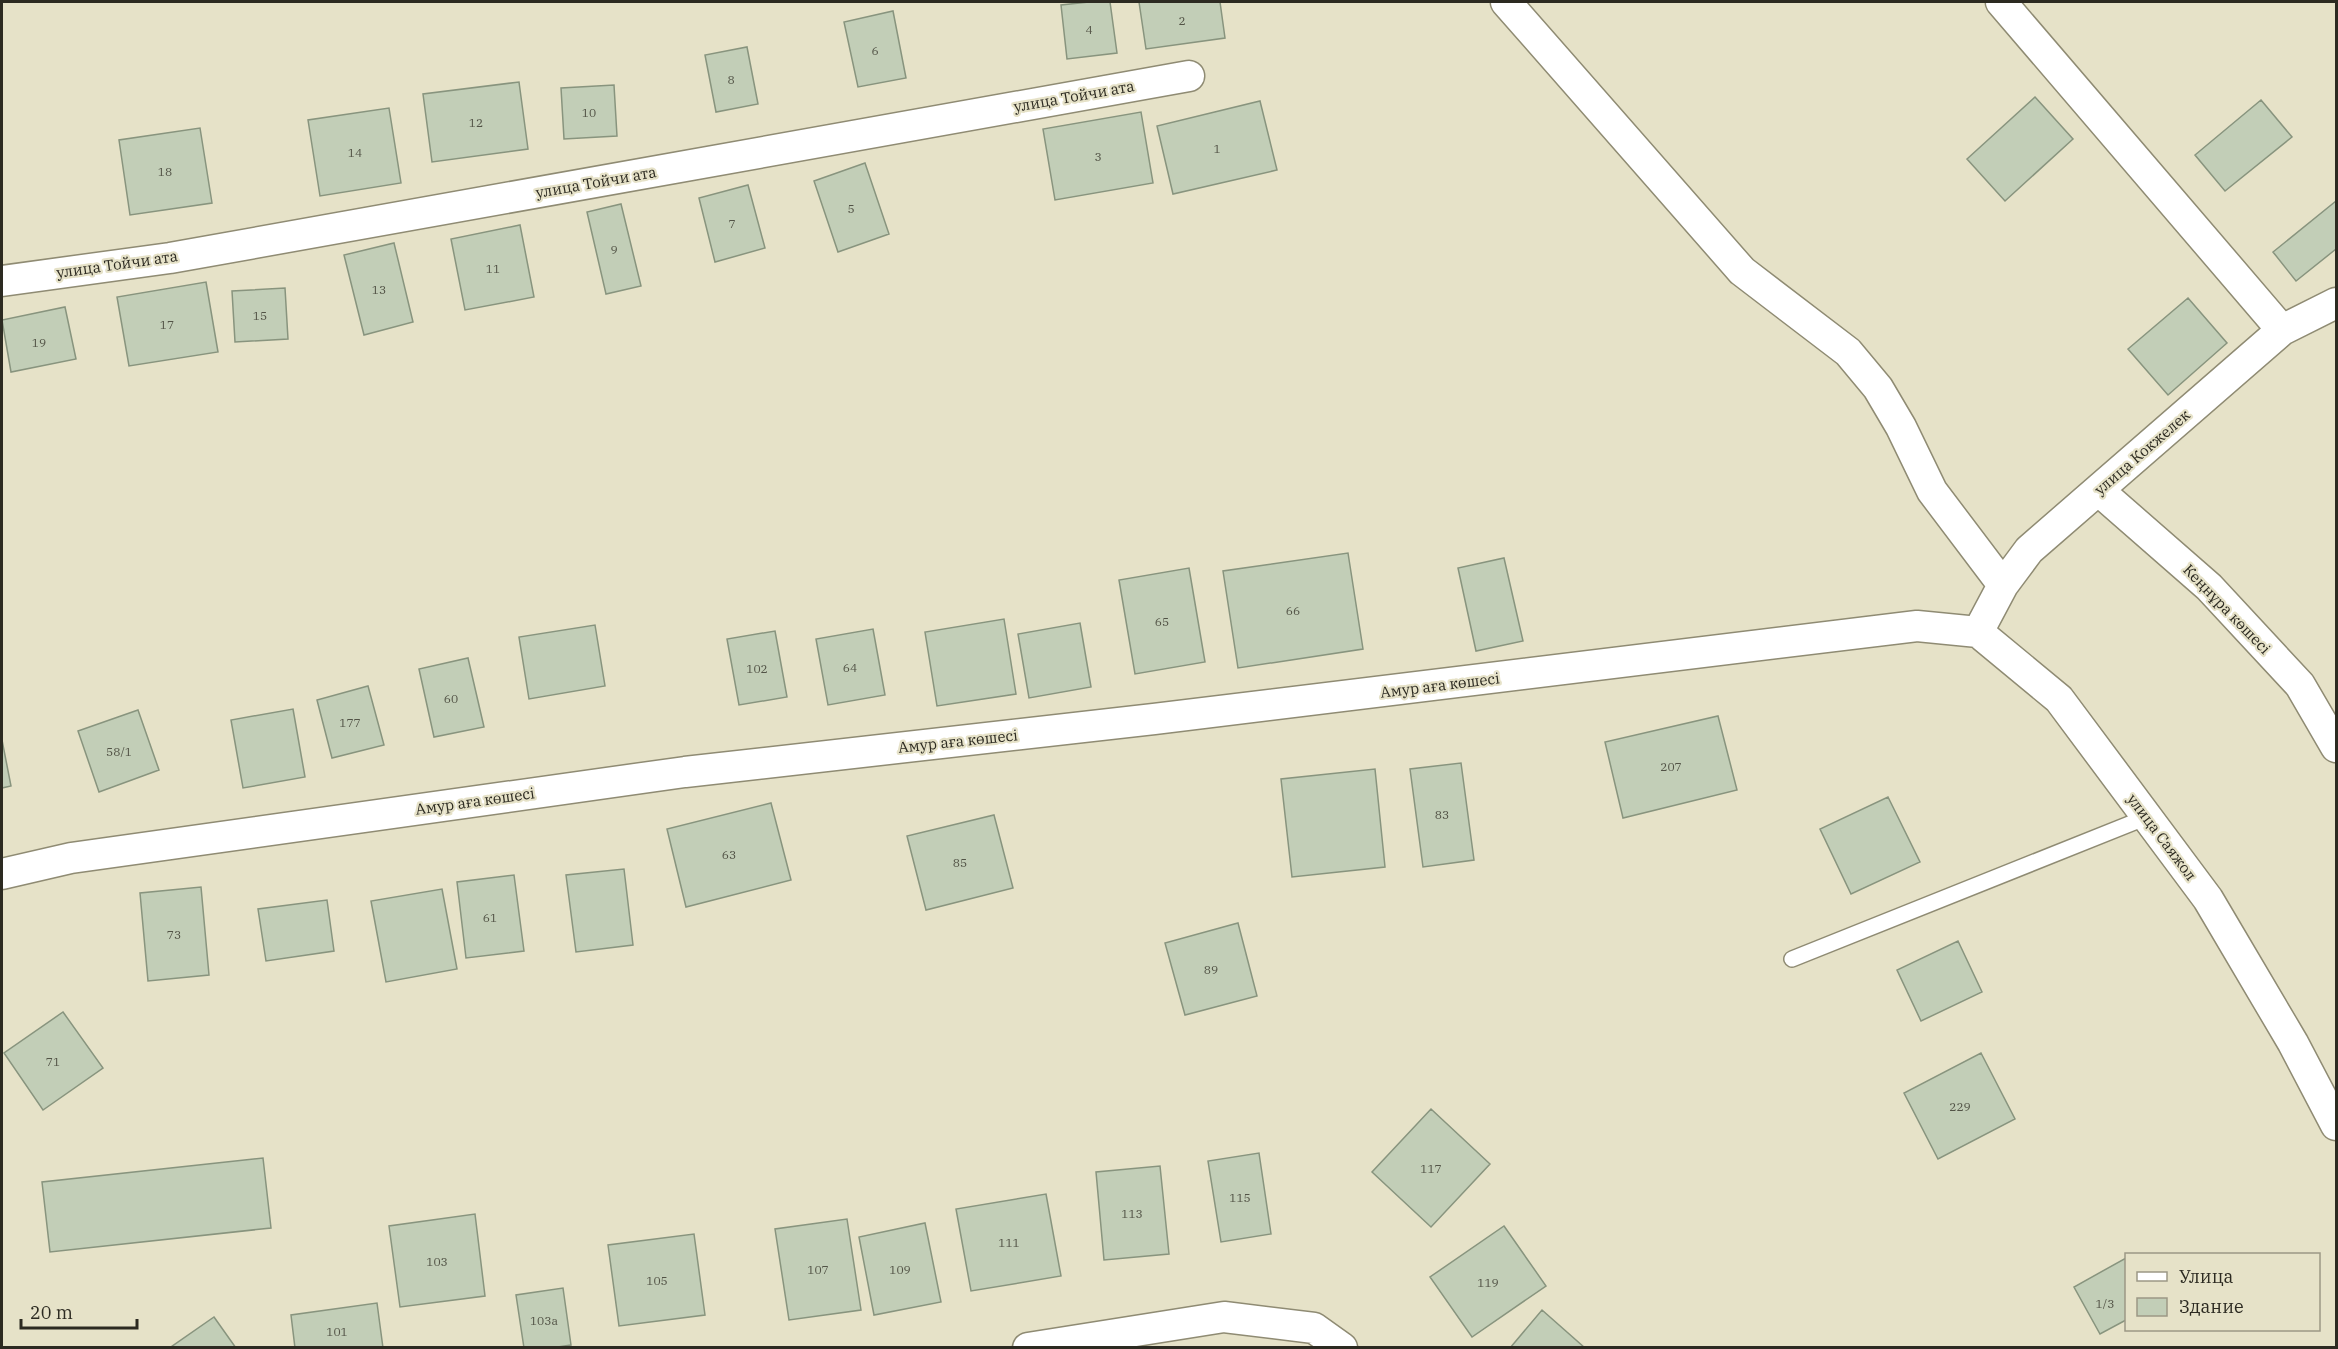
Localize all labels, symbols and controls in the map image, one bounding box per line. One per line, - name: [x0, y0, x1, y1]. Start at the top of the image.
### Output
- house number: 2: [1178, 13, 1186, 28]
- house number: 4: [1085, 22, 1093, 37]
- house number: 6: [871, 43, 879, 58]
- house number: 8: [727, 72, 735, 87]
- street label: улица Тойчи ата: [1012, 76, 1136, 116]
- house number: 10: [582, 105, 596, 120]
- house number: 12: [469, 115, 483, 130]
- house number: 1: [1213, 141, 1221, 156]
- house number: 14: [348, 145, 362, 160]
- house number: 3: [1094, 149, 1102, 164]
- street label: улица Тойчи ата: [534, 162, 658, 202]
- house number: 18: [158, 164, 172, 179]
- house number: 5: [847, 201, 855, 216]
- house number: 7: [728, 216, 736, 231]
- house number: 9: [610, 242, 618, 257]
- street label: улица Тойчи ата: [55, 246, 179, 282]
- house number: 11: [486, 261, 500, 276]
- house number: 13: [372, 282, 386, 297]
- house number: 15: [253, 308, 267, 323]
- house number: 17: [160, 317, 174, 332]
- house number: 19: [32, 335, 46, 350]
- street label: улица Кокжелек: [2090, 405, 2194, 499]
- street label: Кеңнұра көшесі: [2179, 560, 2275, 658]
- house number: 66: [1286, 603, 1300, 618]
- house number: 65: [1155, 614, 1169, 629]
- house number: 64: [843, 660, 857, 675]
- house number: 102: [746, 661, 768, 676]
- street label: Амур аға көшесі: [1379, 668, 1501, 702]
- house number: 60: [444, 691, 458, 706]
- house number: 177: [339, 715, 361, 730]
- street label: Амур аға көшесі: [897, 725, 1019, 757]
- house number: 58/1: [106, 744, 132, 759]
- house number: 207: [1660, 759, 1682, 774]
- street label: Амур аға көшесі: [414, 783, 536, 819]
- street label: улица Саяжол: [2123, 790, 2201, 884]
- house number: 83: [1435, 807, 1449, 822]
- house number: 63: [722, 847, 736, 862]
- house number: 85: [953, 855, 967, 870]
- house number: 61: [483, 910, 497, 925]
- house number: 73: [167, 927, 181, 942]
- house number: 89: [1204, 962, 1218, 977]
- house number: 71: [46, 1054, 60, 1069]
- house number: 229: [1949, 1099, 1971, 1114]
- house number: 117: [1420, 1161, 1442, 1176]
- house number: 115: [1229, 1190, 1251, 1205]
- house number: 113: [1121, 1206, 1143, 1221]
- house number: 111: [998, 1235, 1020, 1250]
- legend: [2125, 1253, 2320, 1331]
- house number: 103: [426, 1254, 448, 1269]
- house number: 107: [807, 1262, 829, 1277]
- house number: 109: [889, 1262, 911, 1277]
- text: Улица: [2179, 1265, 2234, 1288]
- house number: 105: [646, 1273, 668, 1288]
- house number: 119: [1477, 1275, 1499, 1290]
- scale bar: [21, 1292, 136, 1330]
- text: Здание: [2179, 1295, 2244, 1318]
- house number: 1/3: [2096, 1296, 2114, 1311]
- text: 20 m: [30, 1301, 73, 1324]
- house number: 103а: [530, 1313, 559, 1328]
- house number: 101: [326, 1324, 348, 1339]

